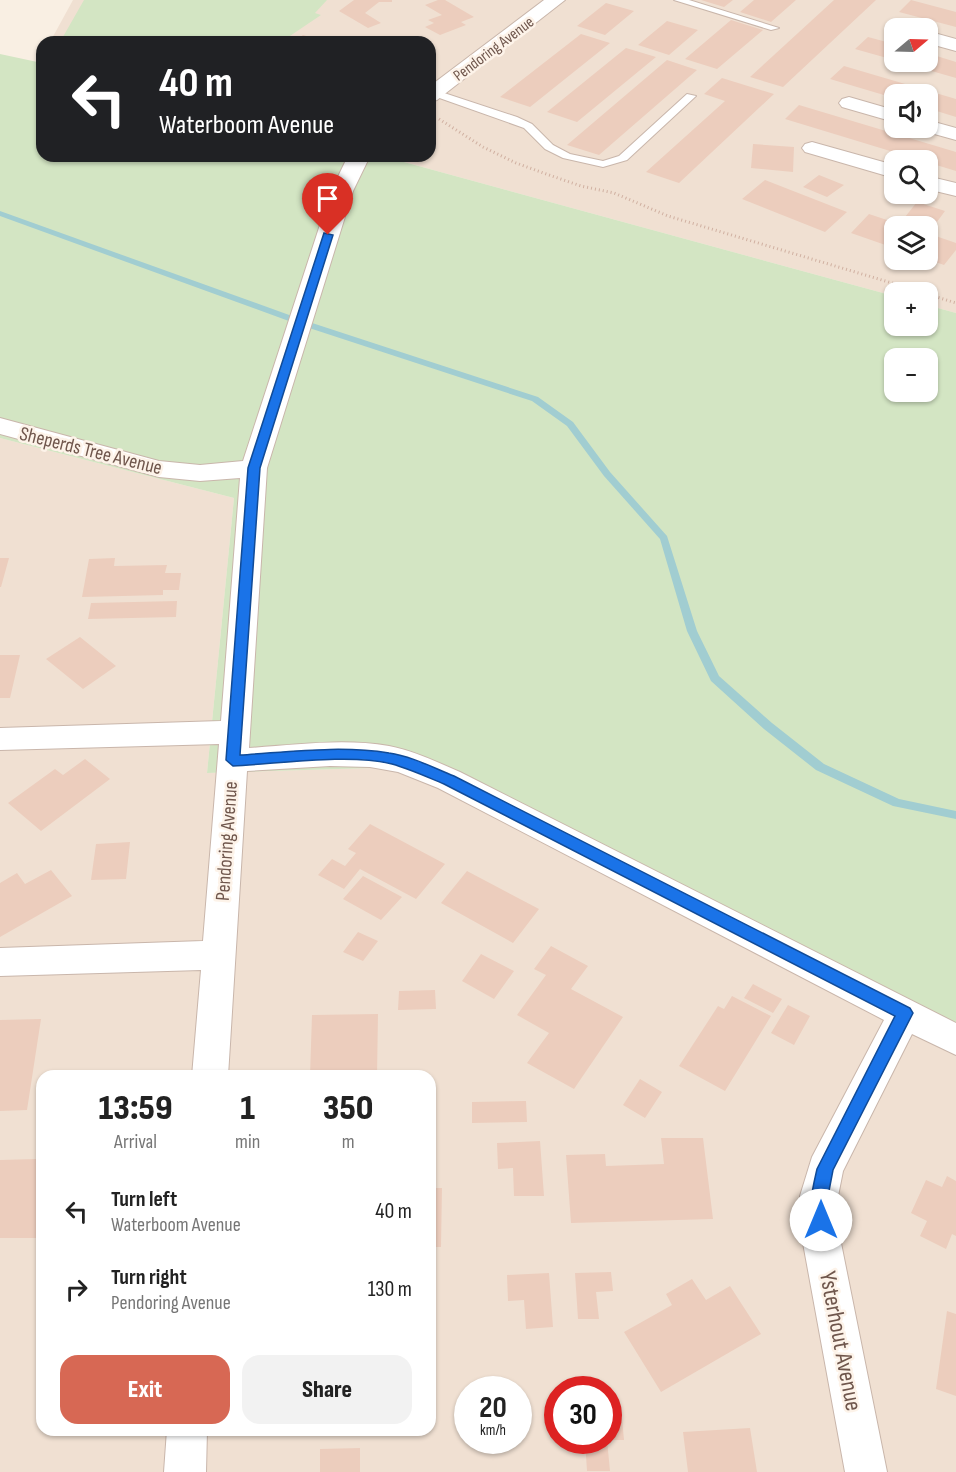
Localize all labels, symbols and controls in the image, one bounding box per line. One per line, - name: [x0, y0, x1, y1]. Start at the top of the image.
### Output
- street label: Pendoring Avenue: [450, 13, 538, 86]
- north arrow: [884, 18, 938, 72]
- map controls: [884, 18, 938, 402]
- text: 40 m: [159, 58, 233, 109]
- icon: left: [60, 60, 138, 138]
- button: sound: [884, 84, 938, 138]
- text: Waterboom Avenue: [159, 109, 334, 141]
- button: search: [884, 150, 938, 204]
- pin: [302, 173, 353, 235]
- icon: arrive: [311, 182, 344, 215]
- button: layers: [884, 216, 938, 270]
- button: +: [884, 282, 938, 336]
- button: −: [884, 348, 938, 402]
- street label: Sheperds Tree Avenue: [17, 422, 164, 480]
- street label: Pendoring Avenue: [211, 780, 243, 902]
- text: 13:59: [99, 1087, 173, 1130]
- text: 1: [240, 1087, 255, 1130]
- text: 350: [323, 1087, 373, 1130]
- text: Arrival: [114, 1130, 157, 1154]
- text: min: [235, 1130, 260, 1154]
- text: m: [342, 1130, 355, 1154]
- text: Turn left: [111, 1186, 177, 1213]
- position arrow: [789, 1188, 853, 1252]
- icon: left: [60, 1195, 93, 1228]
- text: 40 m: [375, 1198, 412, 1225]
- text: Waterboom Avenue: [111, 1213, 241, 1237]
- text: Turn right: [111, 1264, 187, 1291]
- street label: Ysterhout Avenue: [813, 1269, 868, 1413]
- icon: right: [60, 1273, 93, 1306]
- text: 130 m: [368, 1276, 412, 1303]
- text: Pendoring Avenue: [111, 1291, 231, 1315]
- button: Exit: [60, 1355, 230, 1424]
- button: Share: [242, 1355, 412, 1424]
- speed limit sign: 30: [544, 1376, 622, 1454]
- text: 20: [479, 1390, 507, 1426]
- text: km/h: [480, 1421, 506, 1440]

